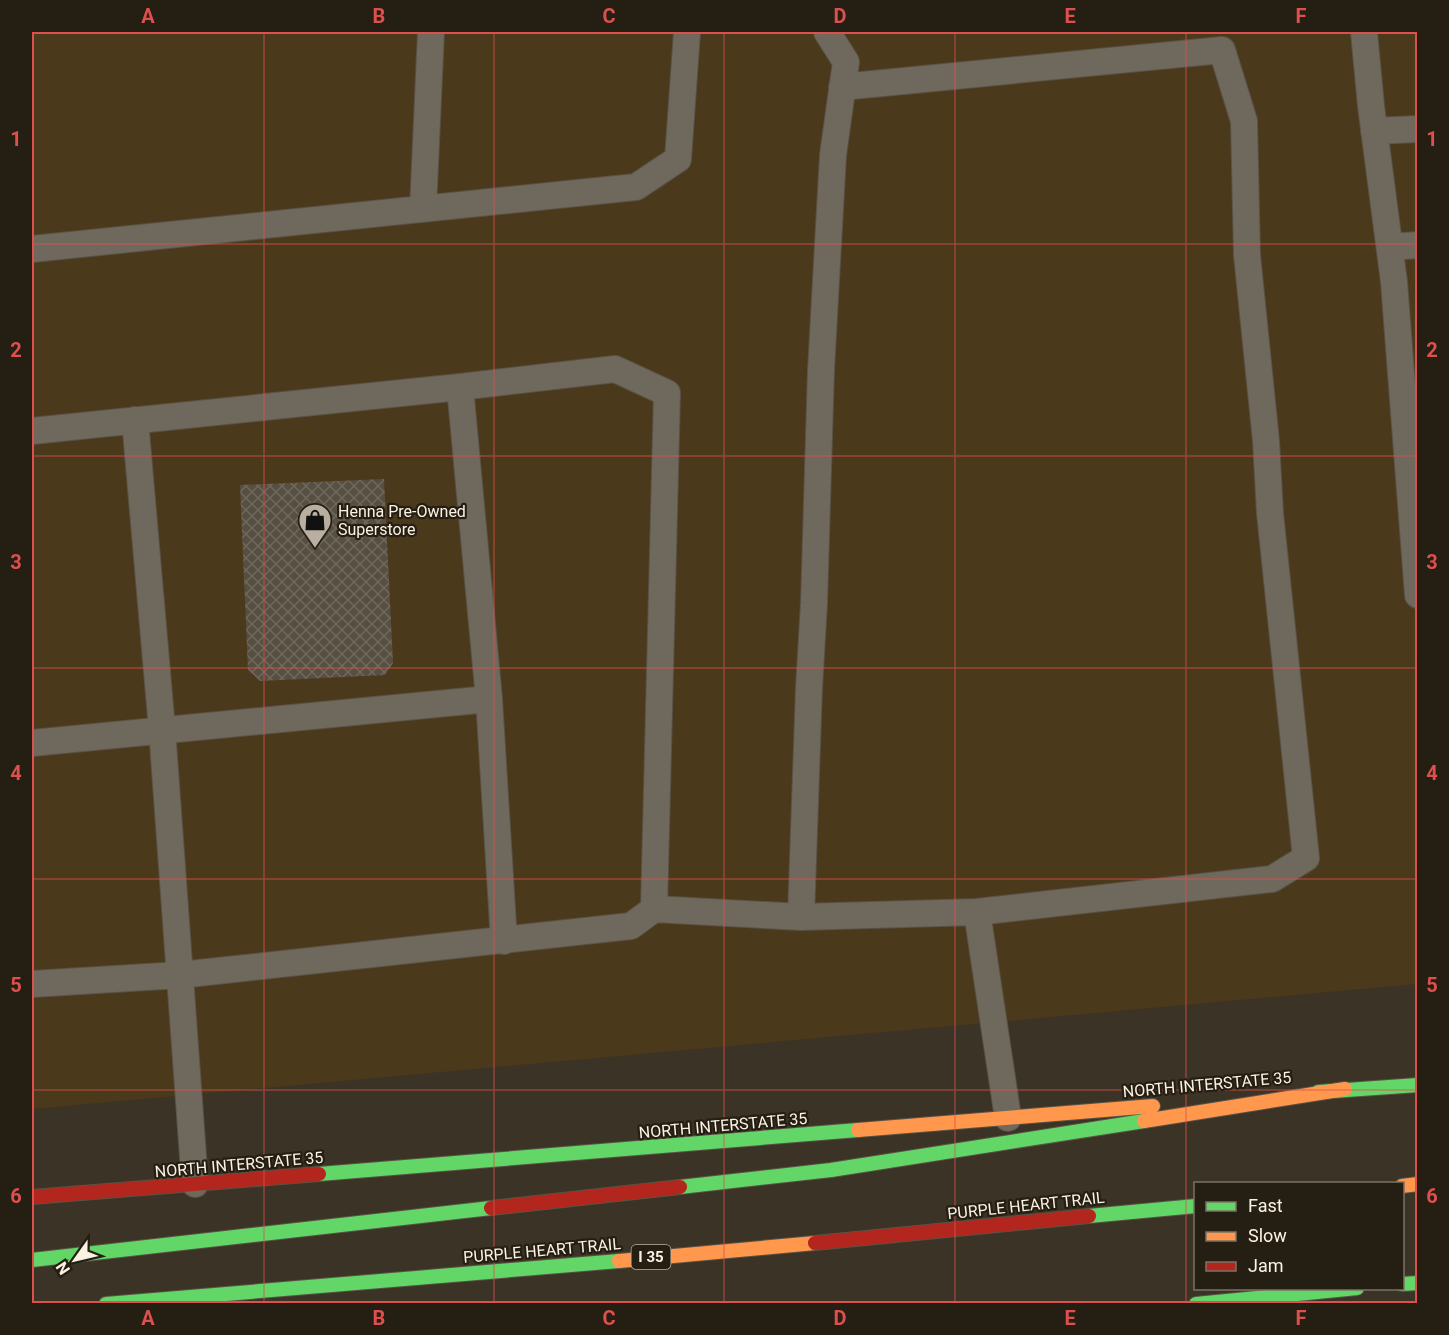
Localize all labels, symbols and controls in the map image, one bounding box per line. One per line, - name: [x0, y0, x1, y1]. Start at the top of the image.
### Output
- text: A: [141, 4, 155, 28]
- text: B: [373, 4, 385, 28]
- text: C: [602, 4, 616, 28]
- text: D: [834, 4, 847, 28]
- text: E: [1064, 4, 1076, 28]
- text: F: [1296, 4, 1307, 28]
- text: 1: [10, 127, 22, 151]
- text: 1: [1426, 127, 1438, 151]
- text: 2: [10, 338, 22, 362]
- text: 2: [1426, 338, 1438, 362]
- shop icon: Henna Pre-Owned Superstore: [297, 502, 333, 549]
- place label: Henna Pre-Owned Superstore: [338, 502, 466, 539]
- text: 3: [10, 550, 22, 574]
- text: 3: [1426, 550, 1438, 574]
- text: 4: [10, 761, 22, 785]
- text: 4: [1426, 761, 1438, 785]
- text: 5: [10, 973, 22, 997]
- text: 5: [1426, 973, 1438, 997]
- street label: NORTH INTERSTATE 35: [1122, 1068, 1292, 1101]
- street label: NORTH INTERSTATE 35: [638, 1109, 808, 1142]
- street label: NORTH INTERSTATE 35: [154, 1148, 324, 1181]
- legend: [1194, 1182, 1404, 1290]
- text: 6: [10, 1184, 22, 1208]
- text: 6: [1426, 1184, 1438, 1208]
- street label: PURPLE HEART TRAIL: [946, 1188, 1106, 1223]
- text: Fast: [1248, 1195, 1283, 1216]
- text: Slow: [1248, 1225, 1287, 1246]
- north arrow: [45, 1230, 105, 1290]
- street label: PURPLE HEART TRAIL: [463, 1234, 622, 1267]
- road number: I 35: [632, 1245, 670, 1269]
- text: Jam: [1248, 1255, 1284, 1276]
- text: N: [52, 1258, 74, 1278]
- text: A: [141, 1306, 155, 1330]
- text: B: [373, 1306, 385, 1330]
- text: C: [602, 1306, 616, 1330]
- text: D: [834, 1306, 847, 1330]
- text: E: [1064, 1306, 1076, 1330]
- text: F: [1296, 1306, 1307, 1330]

